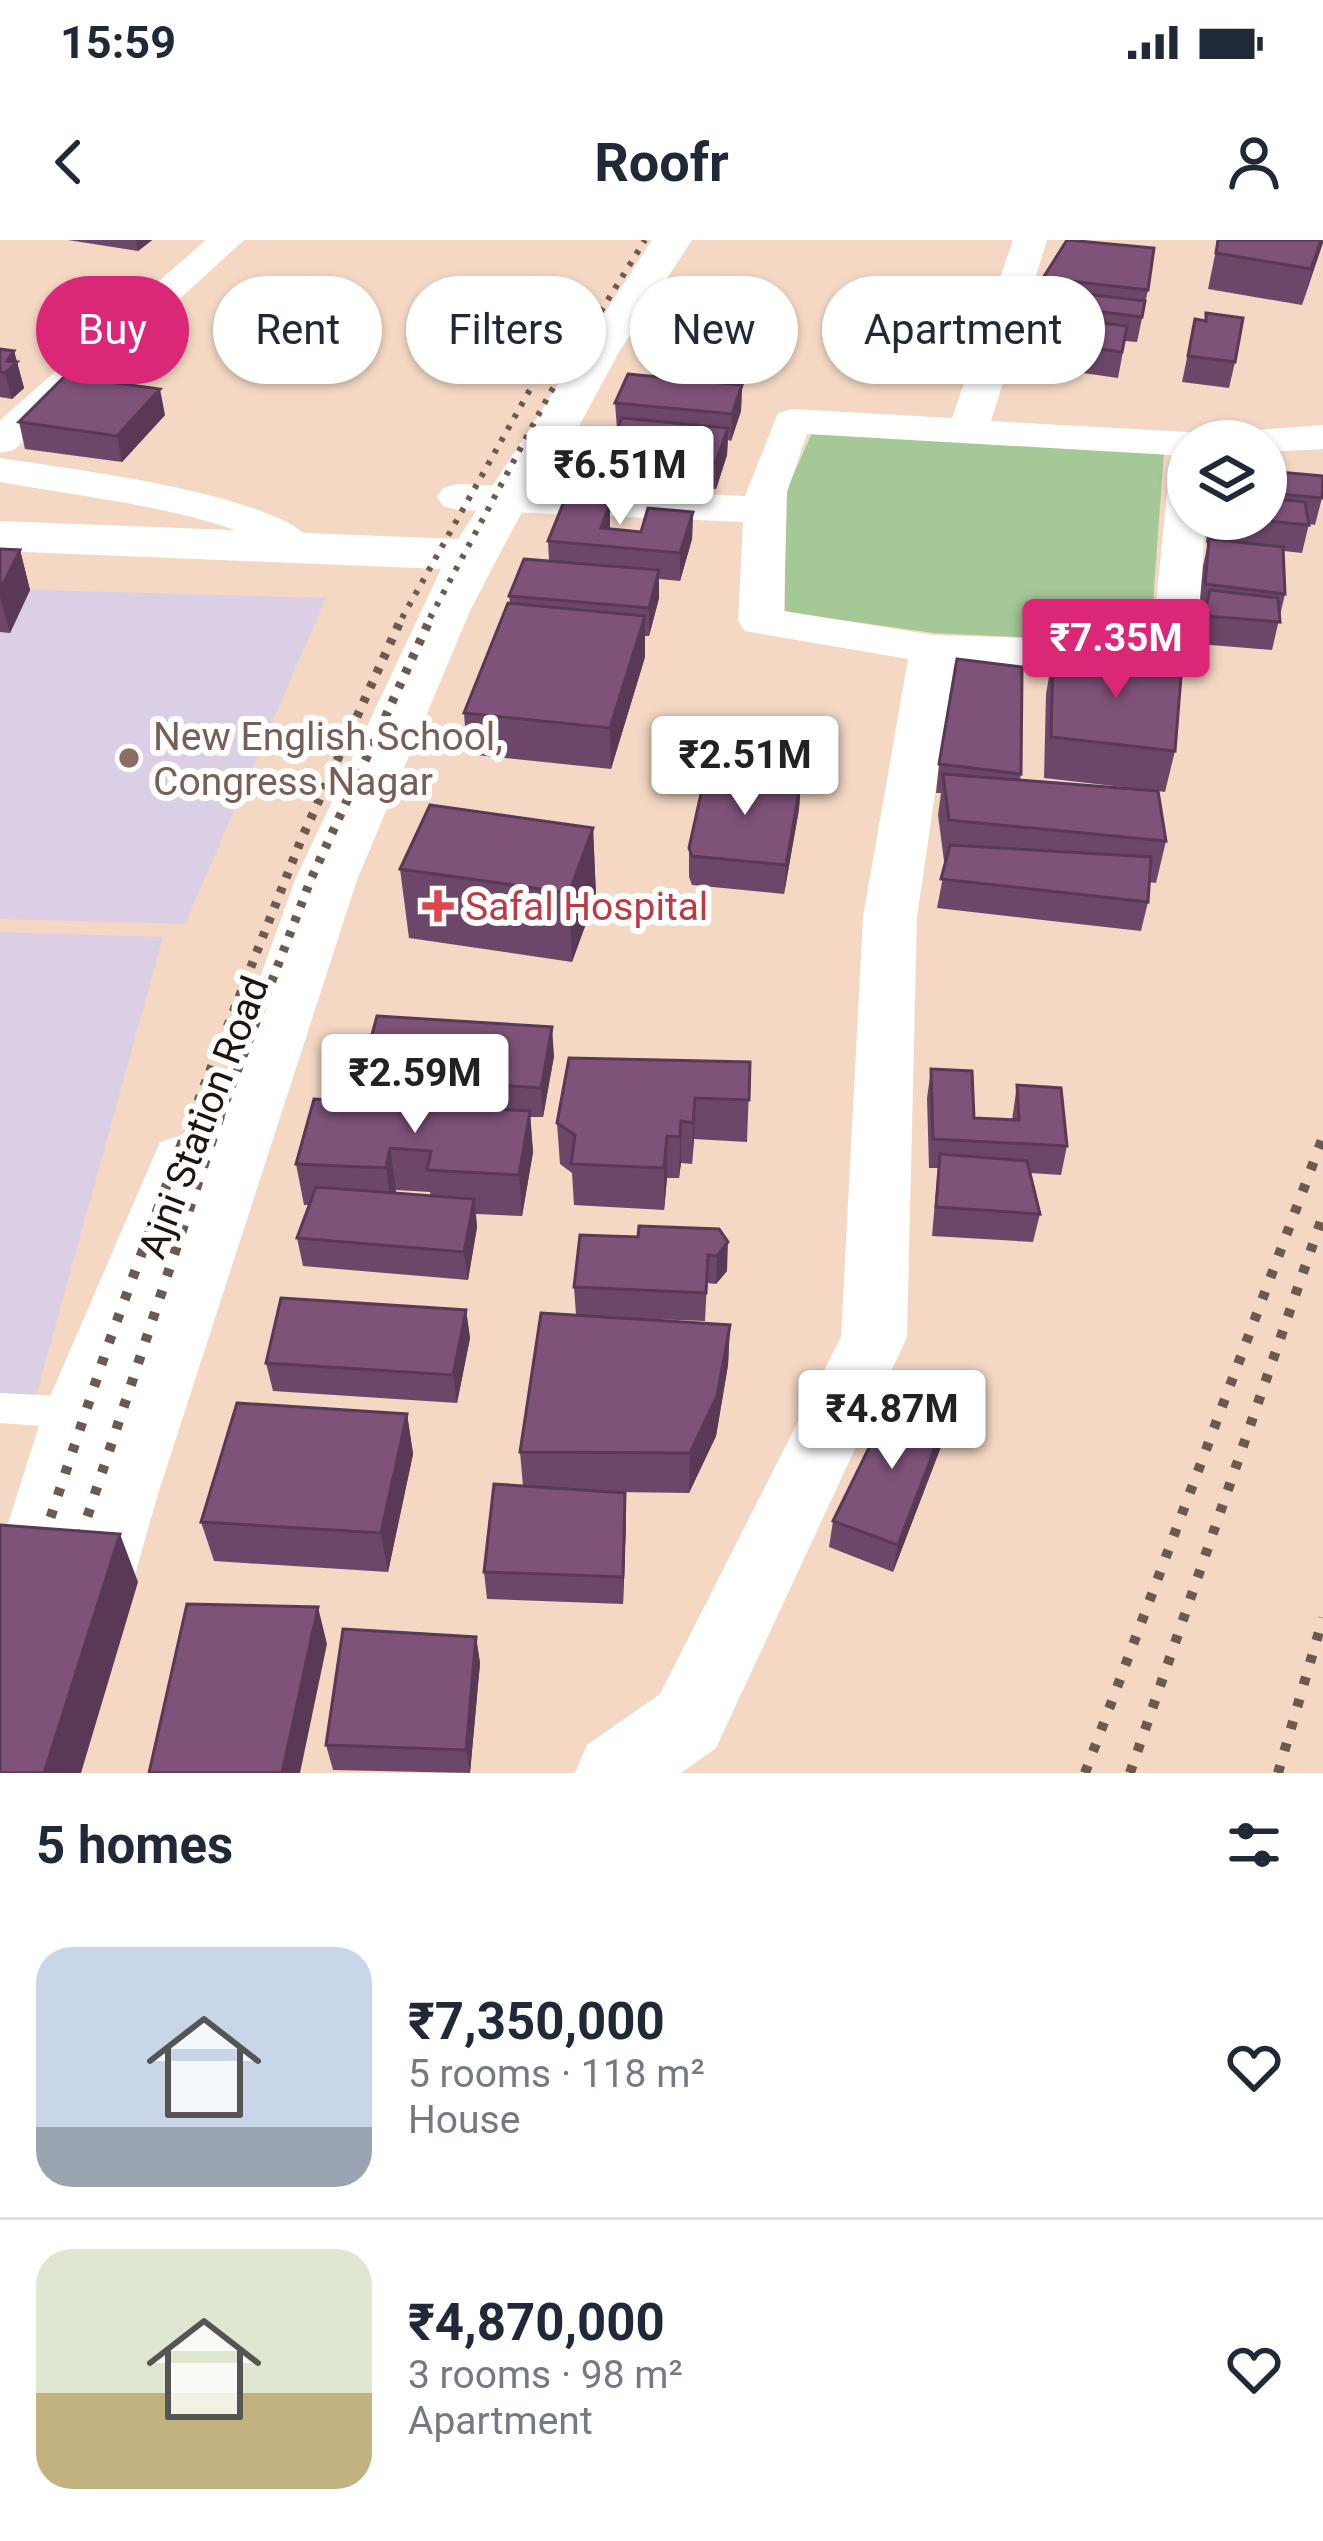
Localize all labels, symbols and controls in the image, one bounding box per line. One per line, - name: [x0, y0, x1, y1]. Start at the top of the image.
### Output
- text: 15:59: [60, 16, 176, 69]
- icon: back: [36, 129, 102, 195]
- icon: person: [1221, 129, 1287, 195]
- text: Roofr: [594, 131, 729, 194]
- chip: Buy: [36, 276, 189, 384]
- chip: Rent: [213, 276, 382, 384]
- chip: Filters: [406, 276, 606, 384]
- chip: New: [630, 276, 798, 384]
- chip: Apartment: [822, 276, 1105, 384]
- map controls: [1167, 420, 1287, 540]
- button: layers: [1167, 420, 1287, 540]
- pin: ₹6.51M: [522, 426, 718, 528]
- text: ₹6.51M: [553, 442, 687, 488]
- pin: ₹7.35M: [1018, 599, 1214, 701]
- text: ₹7.35M: [1049, 615, 1183, 661]
- place label: New English School, Congress Nagar: [153, 714, 503, 805]
- pin: ₹2.51M: [647, 716, 843, 818]
- text: ₹2.51M: [678, 732, 812, 778]
- marker: New English School, Congress Nagar: [116, 745, 142, 771]
- place label: Safal Hospital: [465, 884, 708, 930]
- marker: Safal Hospital: [422, 890, 454, 922]
- street label: Ajni Station Road: [129, 970, 279, 1265]
- pin: ₹2.59M: [317, 1034, 513, 1136]
- text: ₹2.59M: [348, 1050, 482, 1096]
- pin: ₹4.87M: [794, 1370, 990, 1472]
- text: ₹4.87M: [825, 1386, 959, 1432]
- icon: filters: [1221, 1812, 1287, 1878]
- text: 5 homes: [36, 1816, 233, 1875]
- text: ₹7,350,000: [408, 1992, 665, 2051]
- icon: home: [132, 1995, 276, 2139]
- icon: heart: [1221, 2034, 1287, 2100]
- text: 5 rooms · 118 m²: [408, 2051, 705, 2097]
- text: House: [408, 2097, 520, 2143]
- text: ₹4,870,000: [408, 2293, 665, 2352]
- icon: home: [132, 2297, 276, 2441]
- icon: heart: [1221, 2336, 1287, 2402]
- text: 3 rooms · 98 m²: [408, 2352, 683, 2398]
- text: Apartment: [408, 2398, 593, 2444]

